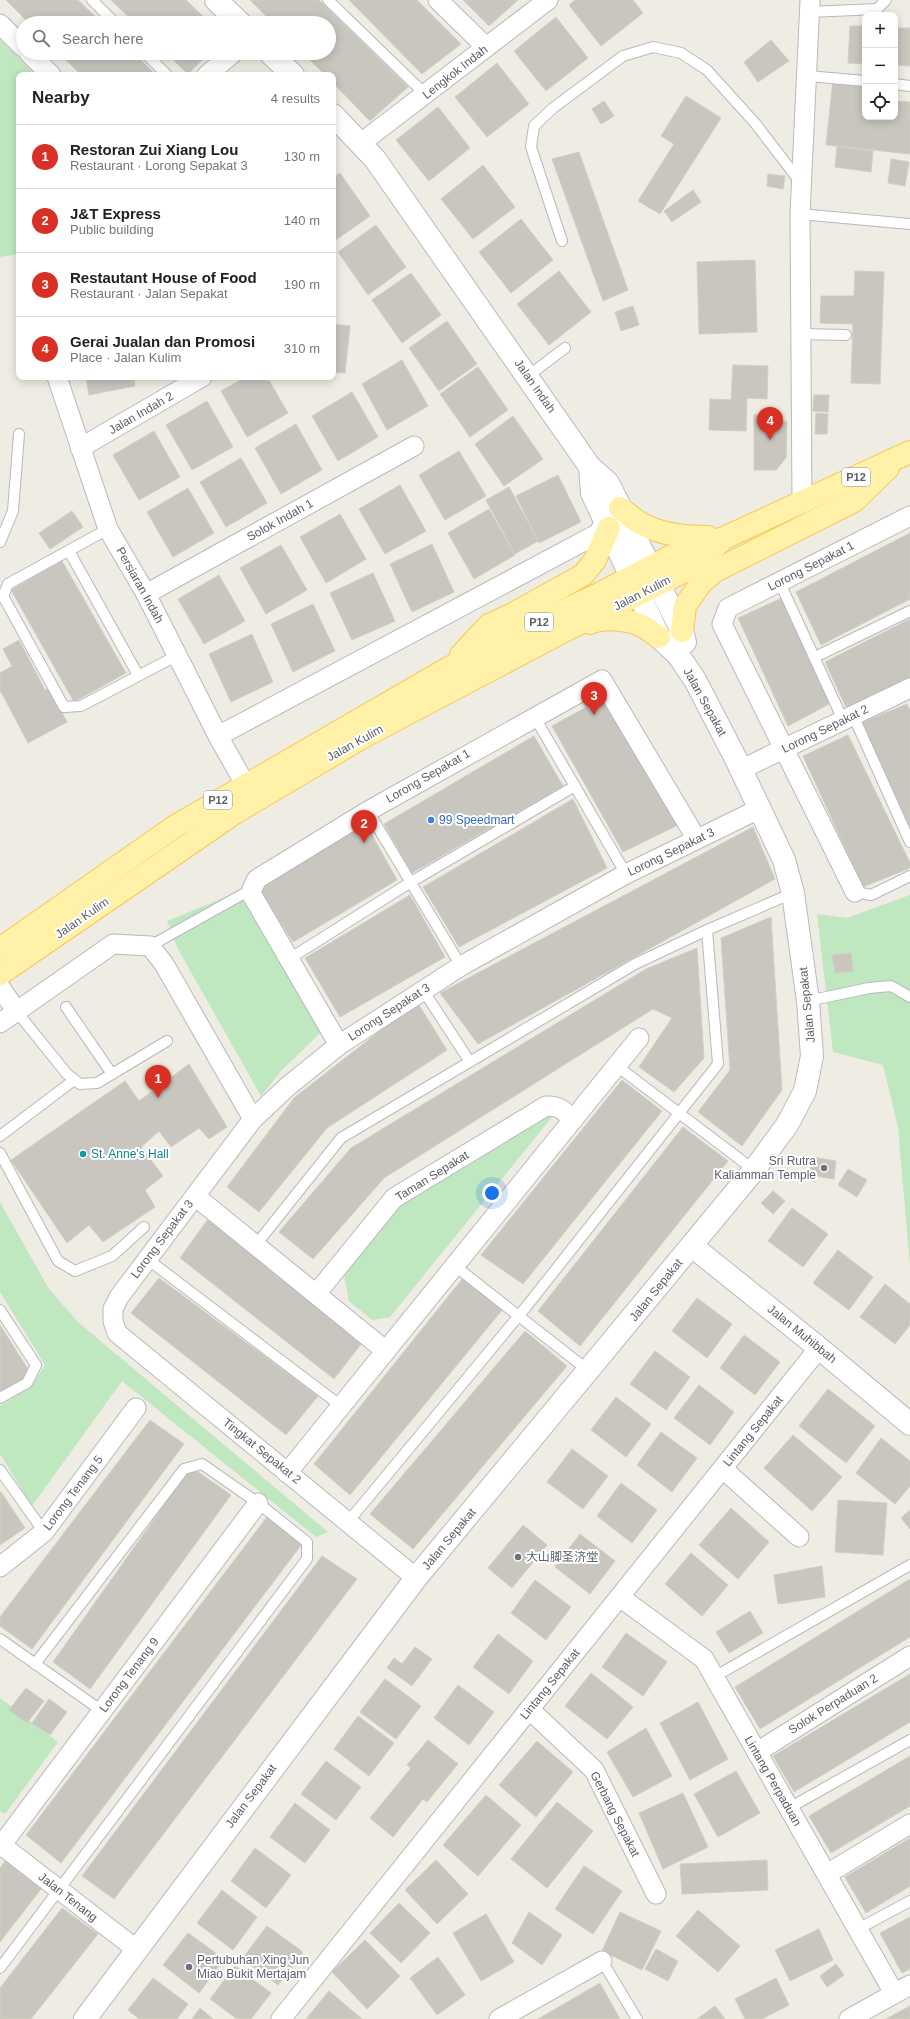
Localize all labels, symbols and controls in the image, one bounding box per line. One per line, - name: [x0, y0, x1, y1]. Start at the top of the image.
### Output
- map controls: [862, 12, 898, 120]
- button: +: [862, 12, 898, 48]
- search box: [16, 16, 336, 60]
- icon: search: [30, 27, 52, 49]
- text: Search here: [62, 30, 144, 47]
- street label: Lengkok Indah: [420, 42, 490, 102]
- button: −: [862, 48, 898, 84]
- button: locate: [862, 84, 898, 120]
- text: Nearby: [32, 88, 90, 107]
- text: 4 results: [271, 91, 320, 106]
- text: Restoran Zui Xiang Lou: [70, 141, 238, 158]
- text: 1: [41, 149, 49, 164]
- text: 130 m: [284, 149, 320, 164]
- text: Restaurant · Lorong Sepakat 3: [70, 158, 248, 173]
- text: J&T Express: [70, 205, 161, 222]
- text: 2: [41, 213, 49, 228]
- text: 140 m: [284, 213, 320, 228]
- text: Public building: [70, 222, 154, 237]
- text: Restautant House of Food: [70, 269, 257, 286]
- text: 3: [41, 277, 49, 292]
- text: 190 m: [284, 277, 320, 292]
- text: Restaurant · Jalan Sepakat: [70, 286, 228, 301]
- text: Gerai Jualan dan Promosi: [70, 333, 255, 350]
- text: 4: [41, 341, 49, 356]
- text: 310 m: [284, 341, 320, 356]
- text: Place · Jalan Kulim: [70, 350, 181, 365]
- street label: Jalan Indah: [511, 357, 559, 415]
- street label: Jalan Indah 2: [106, 389, 176, 437]
- pin: 4: [757, 407, 783, 440]
- road number: P12: [842, 468, 870, 486]
- street label: Solok Indah 1: [245, 496, 316, 544]
- street label: Lorong Sepakat 1: [766, 538, 857, 594]
- street label: Persiaran Indah: [113, 545, 167, 625]
- street label: Jalan Kulim: [611, 573, 673, 613]
- road number: P12: [525, 613, 553, 631]
- street label: Jalan Sepakat: [680, 665, 730, 739]
- pin: 3: [581, 682, 607, 715]
- street label: Lorong Sepakat 2: [779, 702, 871, 756]
- street label: Jalan Kulim: [324, 722, 386, 764]
- street label: Lorong Sepakat 1: [383, 746, 473, 806]
- road number: P12: [204, 791, 232, 809]
- pin: 2: [351, 810, 377, 843]
- place label: 99 Speedmart: [439, 813, 515, 827]
- marker: 99 Speedmart: [426, 815, 436, 825]
- street label: Lorong Sepakat 3: [625, 825, 717, 879]
- street label: Jalan Kulim: [53, 894, 111, 942]
- street label: Jalan Sepakat: [796, 966, 818, 1044]
- street label: Lorong Sepakat 3: [345, 980, 433, 1044]
- pin: 1: [145, 1065, 171, 1098]
- place label: St. Anne's Hall: [91, 1147, 169, 1161]
- street label: Taman Sepakat: [393, 1148, 472, 1204]
- marker: St. Anne's Hall: [78, 1149, 88, 1159]
- place label: Sri Rutra Kaliamman Temple: [714, 1154, 816, 1182]
- marker: Sri Rutra Kaliamman Temple: [819, 1163, 829, 1173]
- your location: [482, 1183, 502, 1203]
- street label: Lorong Sepakat 3: [128, 1197, 196, 1281]
- street label: Jalan Sepakat: [627, 1256, 686, 1324]
- street label: Jalan Muhibbah: [765, 1302, 839, 1366]
- street label: Lintang Sepakat: [720, 1392, 786, 1469]
- street label: Tingkat Sepakat 2: [220, 1415, 304, 1487]
- street label: Lorong Tenang 5: [40, 1453, 106, 1533]
- street label: Jalan Sepakat: [419, 1505, 479, 1573]
- place label: 大山脚圣济堂: [526, 1550, 598, 1564]
- marker: 大山脚圣济堂: [513, 1552, 523, 1562]
- street label: Lorong Tenang 9: [96, 1635, 162, 1715]
- street label: Lintang Sepakat: [517, 1645, 583, 1722]
- street label: Solok Perpaduan 2: [786, 1671, 880, 1737]
- street label: Lintang Perpaduan: [742, 1734, 804, 1828]
- street label: Jalan Sepakat: [223, 1761, 280, 1831]
- street label: Gerbang Sepakat: [587, 1769, 643, 1860]
- street label: Jalan Tenang: [36, 1870, 100, 1924]
- place label: Pertubuhan Xing Jun Miao Bukit Mertajam: [197, 1953, 309, 1981]
- marker: Pertubuhan Xing Jun Miao Bukit Mertajam: [184, 1962, 194, 1972]

